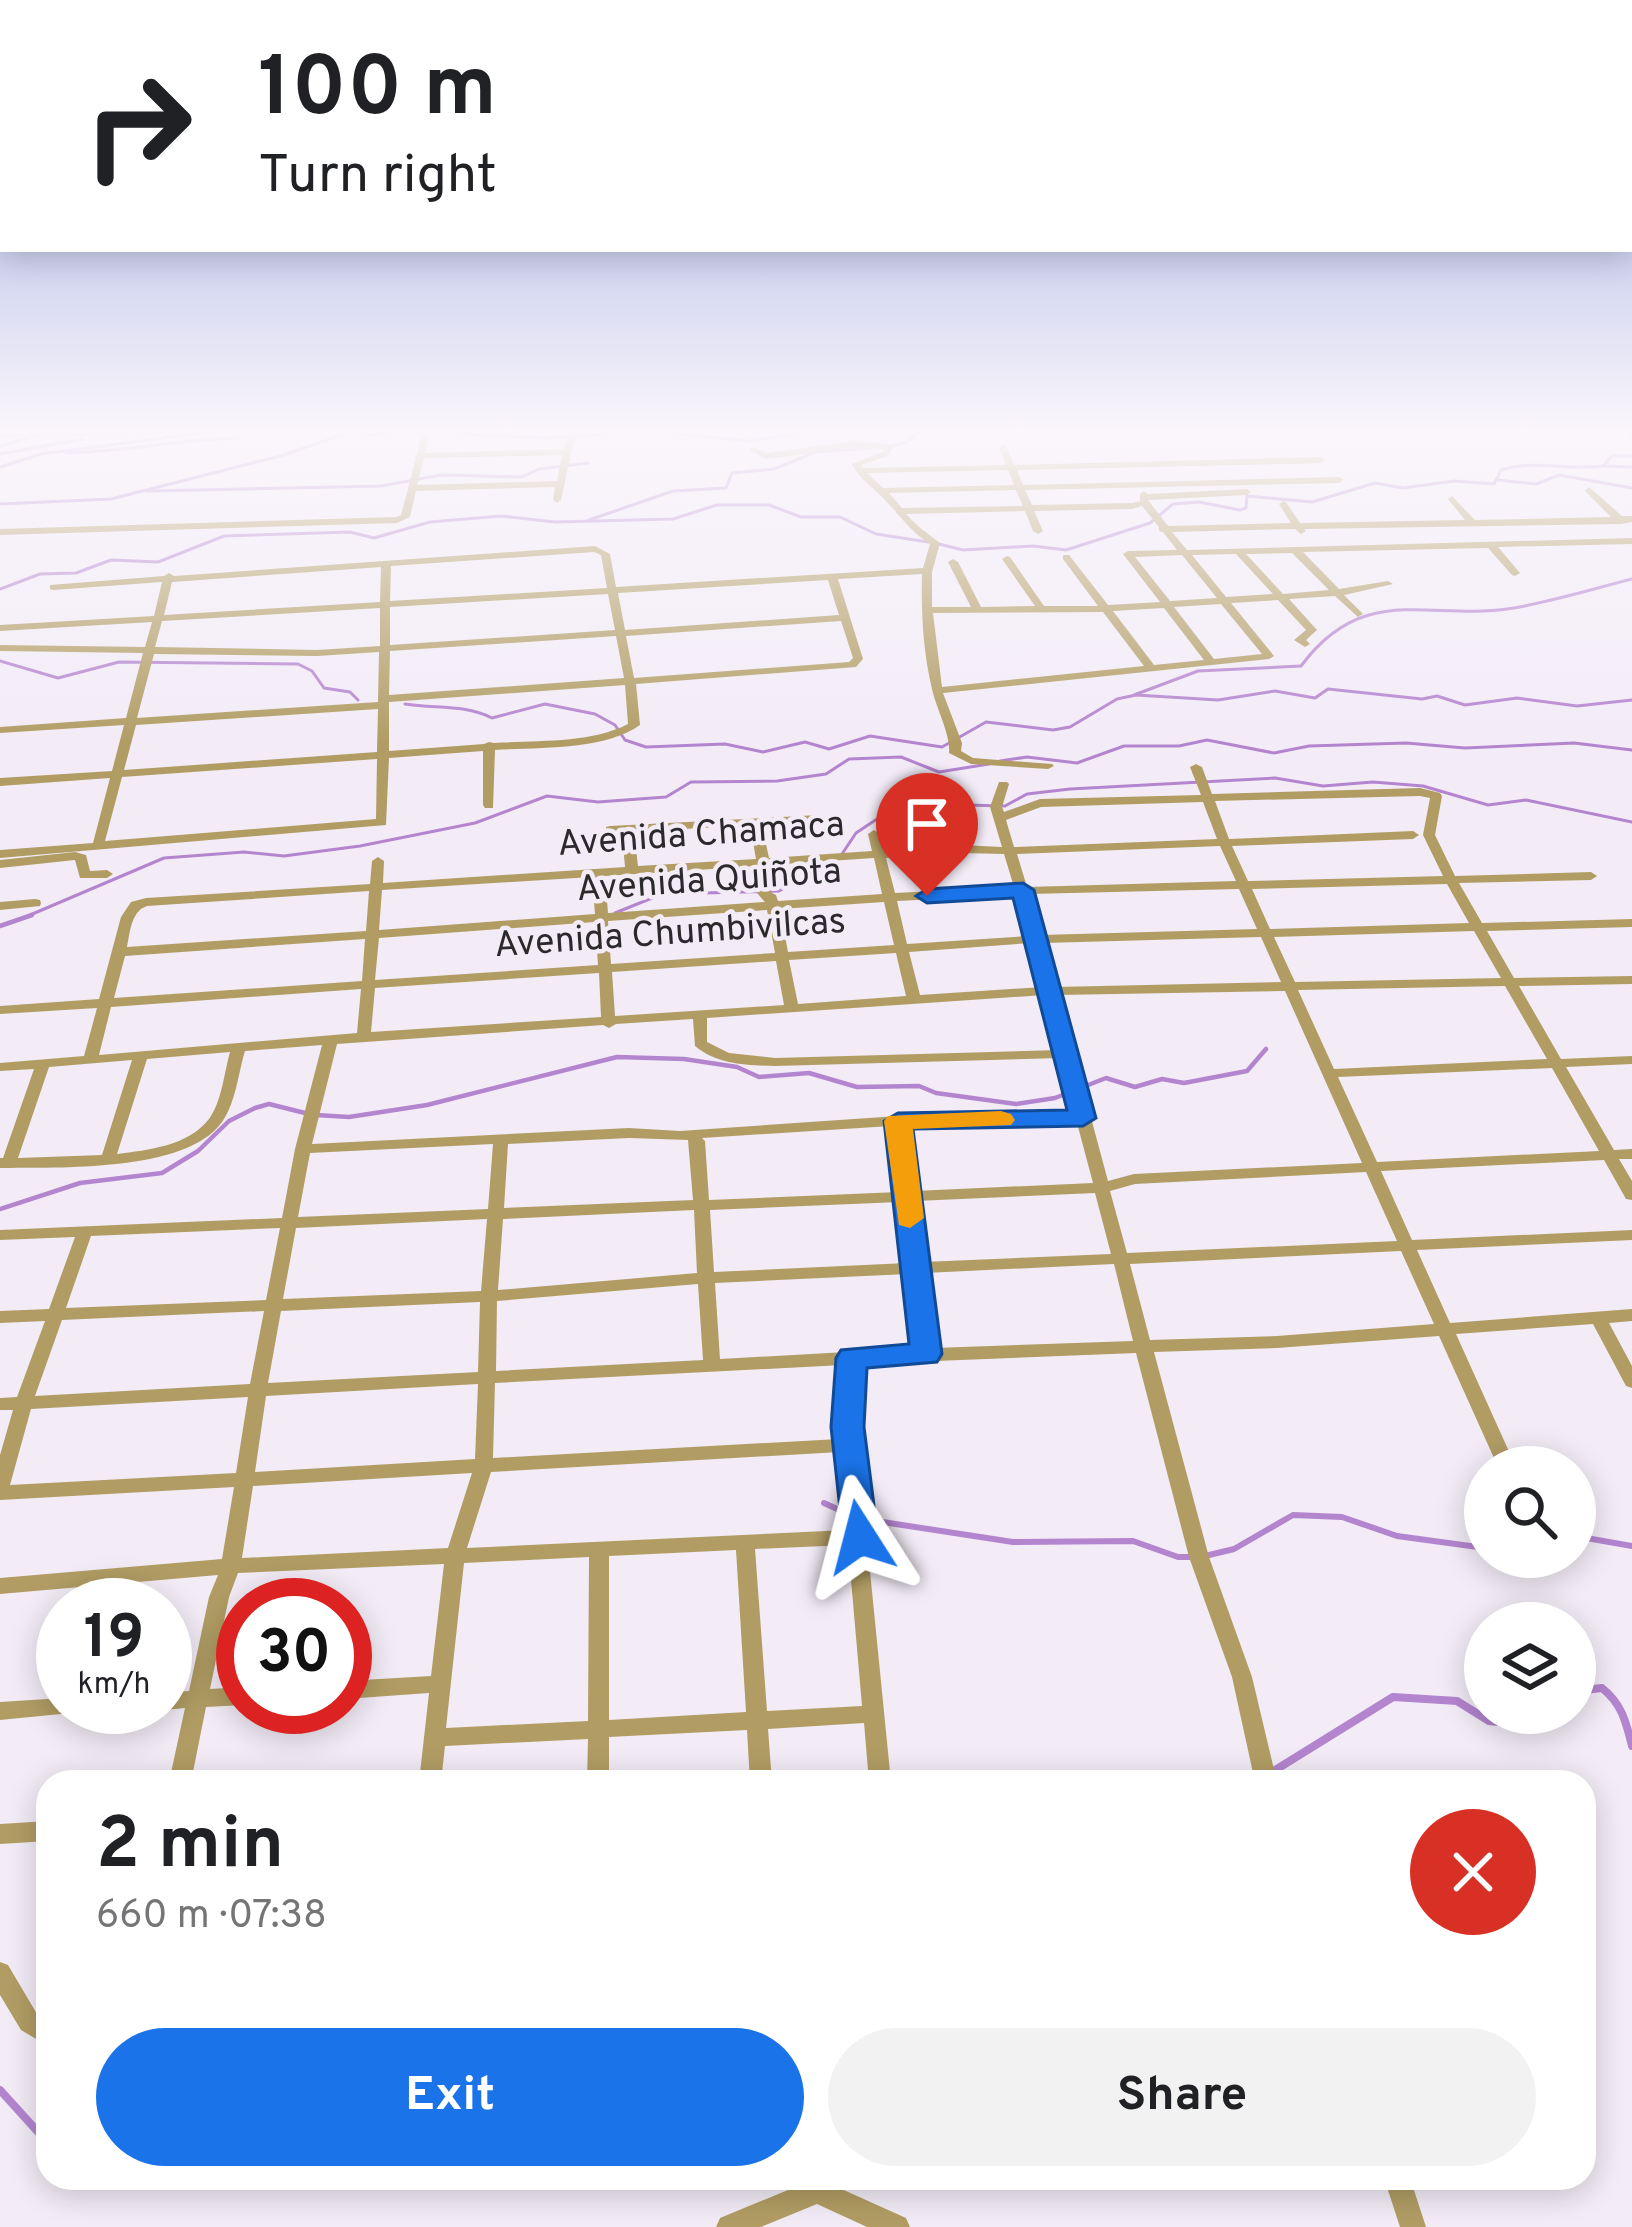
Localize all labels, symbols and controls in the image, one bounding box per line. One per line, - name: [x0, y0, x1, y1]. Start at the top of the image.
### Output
- text: 100 m: [258, 39, 497, 145]
- icon: right: [60, 48, 216, 204]
- text: Turn right: [258, 143, 497, 212]
- pin: [876, 773, 978, 896]
- icon: arrive: [894, 791, 960, 857]
- street label: Avenida Chamaca: [556, 803, 846, 869]
- street label: Avenida Quiñota: [575, 850, 843, 914]
- street label: Avenida Chumbivilcas: [493, 900, 847, 970]
- map controls: [1464, 1446, 1596, 1734]
- button: search: [1464, 1446, 1596, 1578]
- position arrow: [797, 1474, 923, 1600]
- speed limit sign: 30: [216, 1578, 372, 1734]
- button: layers: [1464, 1602, 1596, 1734]
- text: 19: [84, 1603, 144, 1679]
- text: km/h: [78, 1667, 150, 1704]
- text: 2 min: [96, 1802, 284, 1894]
- button: close: [1410, 1809, 1536, 1935]
- text: 660 m · 07:38: [96, 1893, 327, 1942]
- button: Exit: [96, 2028, 804, 2166]
- button: Share: [828, 2028, 1536, 2166]

